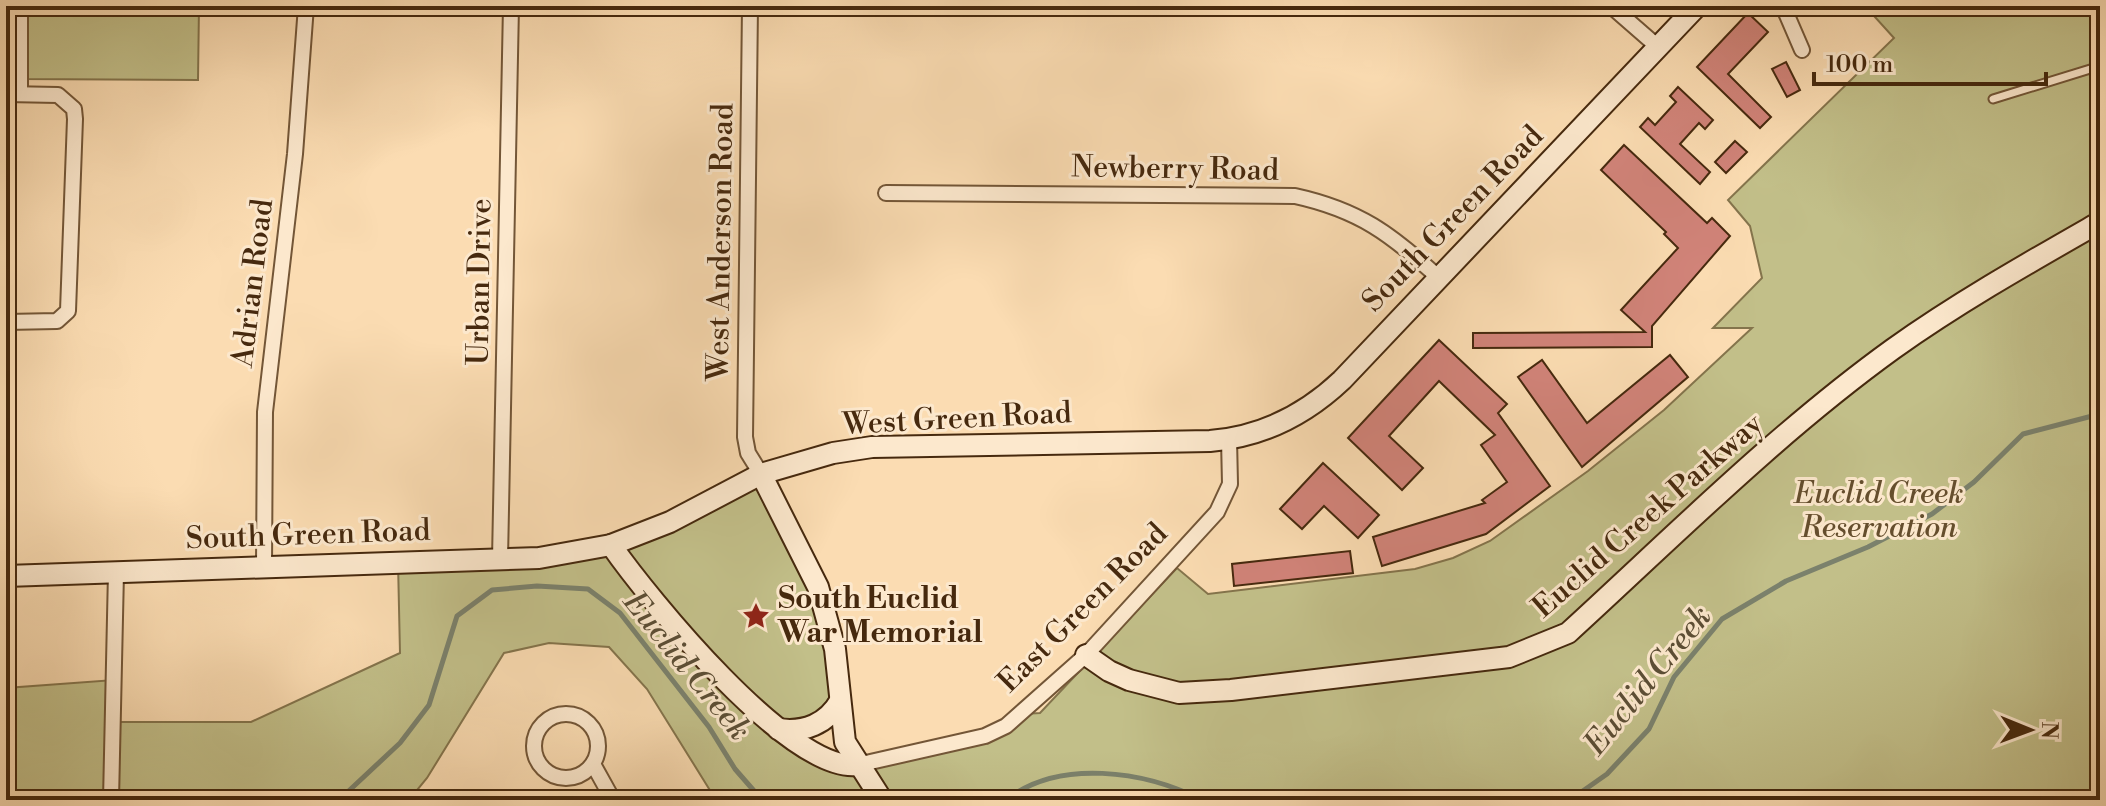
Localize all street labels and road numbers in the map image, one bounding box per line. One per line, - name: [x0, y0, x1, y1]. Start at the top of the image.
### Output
- street label: West Anderson Road: [700, 103, 742, 382]
- street label: South Green Road: [1354, 118, 1552, 320]
- street label: Newberry Road: [1071, 148, 1279, 190]
- street label: Adrian Road: [224, 197, 282, 370]
- street label: Urban Drive: [460, 198, 500, 366]
- street label: West Green Road: [840, 394, 1073, 444]
- street label: Euclid Creek Parkway: [1525, 405, 1771, 626]
- street label: South Green Road: [185, 512, 431, 558]
- street label: East Green Road: [990, 515, 1176, 701]

